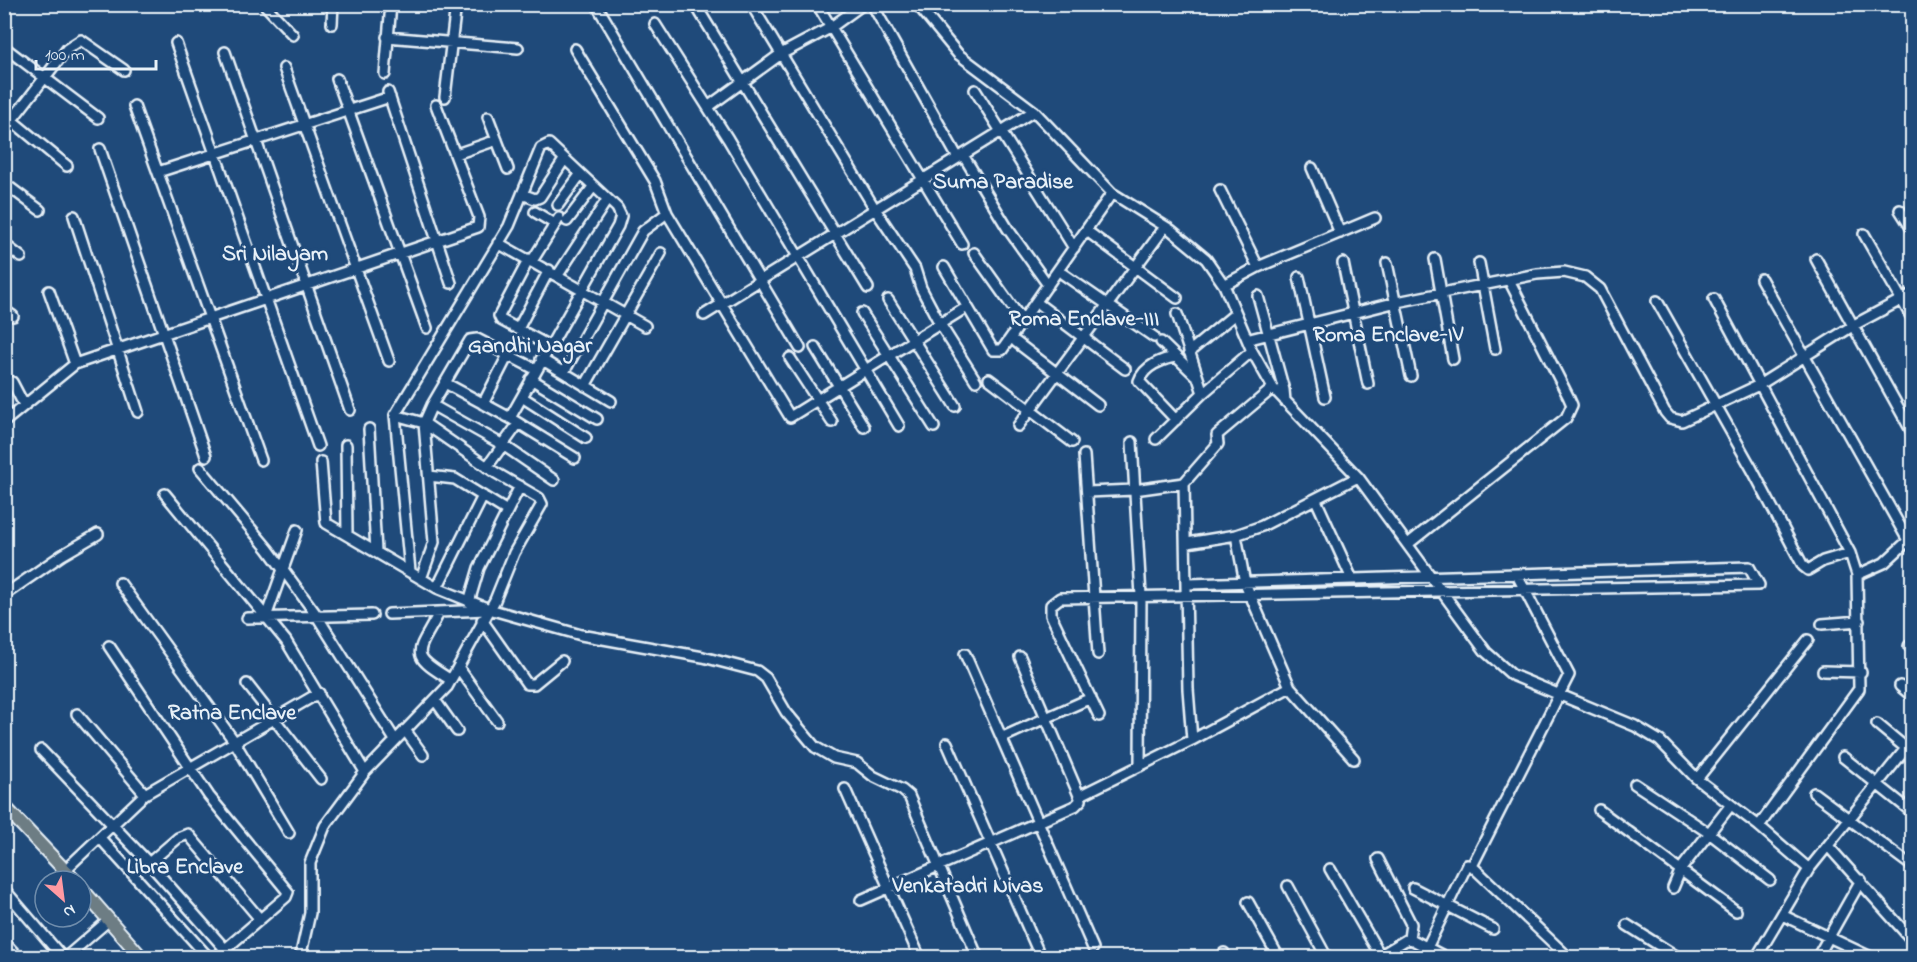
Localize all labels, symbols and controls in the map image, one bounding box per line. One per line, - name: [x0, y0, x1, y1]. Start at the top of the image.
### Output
- scale bar: [36, 33, 156, 71]
- text: 100 m: [45, 43, 85, 69]
- district label: Suma Paradise: [933, 167, 1074, 199]
- district label: Sri Nilayam: [222, 239, 328, 272]
- district label: Roma Enclave-III: [1009, 304, 1159, 336]
- district label: Roma Enclave-IV: [1313, 320, 1464, 352]
- district label: Gandhi Nagar: [468, 331, 593, 364]
- district label: Ratna Enclave: [168, 698, 297, 730]
- district label: Libra Enclave: [127, 852, 244, 884]
- north arrow: [33, 869, 93, 929]
- district label: Venkatadri Nivas: [892, 871, 1043, 903]
- text: N: [59, 897, 80, 924]

